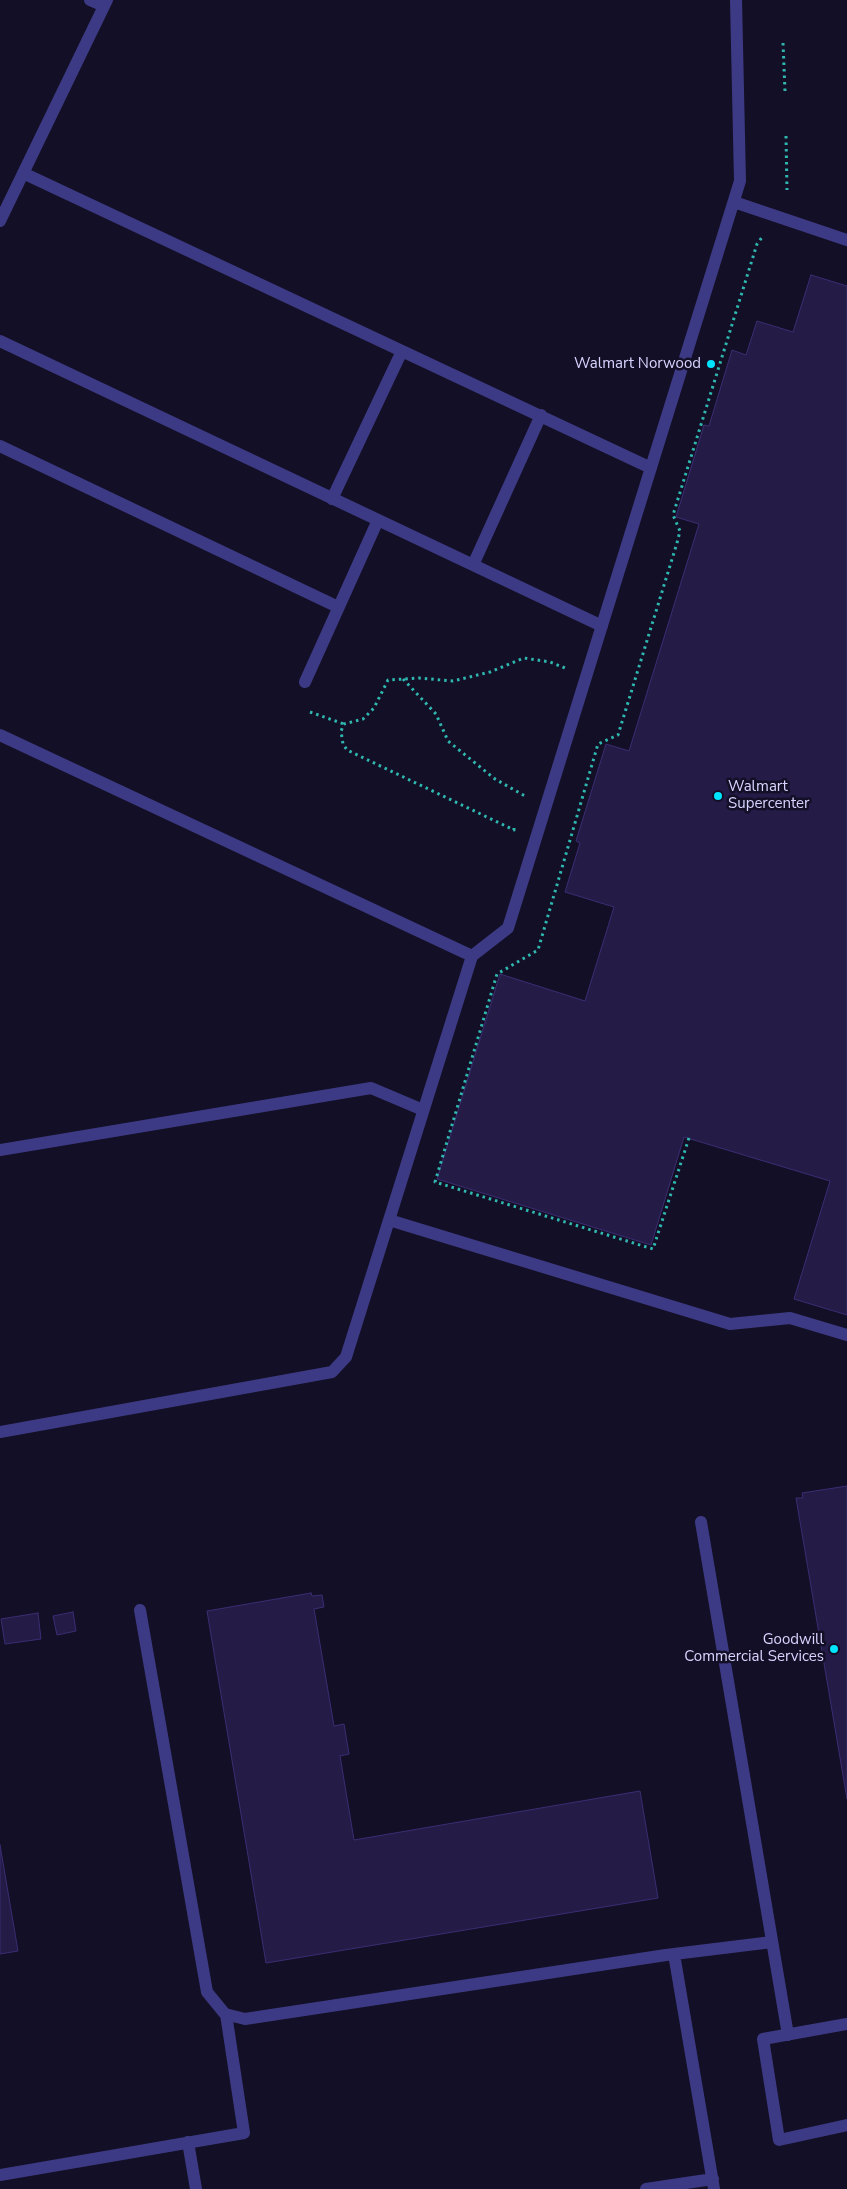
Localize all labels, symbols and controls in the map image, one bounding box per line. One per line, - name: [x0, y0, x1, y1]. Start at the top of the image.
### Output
- place label: Walmart Norwood: [574, 355, 701, 373]
- marker: Walmart Norwood: [705, 358, 717, 370]
- place label: Walmart Supercenter: [728, 778, 809, 813]
- marker: Walmart Supercenter: [712, 790, 724, 802]
- place label: Goodwill Commercial Services: [684, 1631, 824, 1666]
- marker: Goodwill Commercial Services: [828, 1643, 840, 1655]

